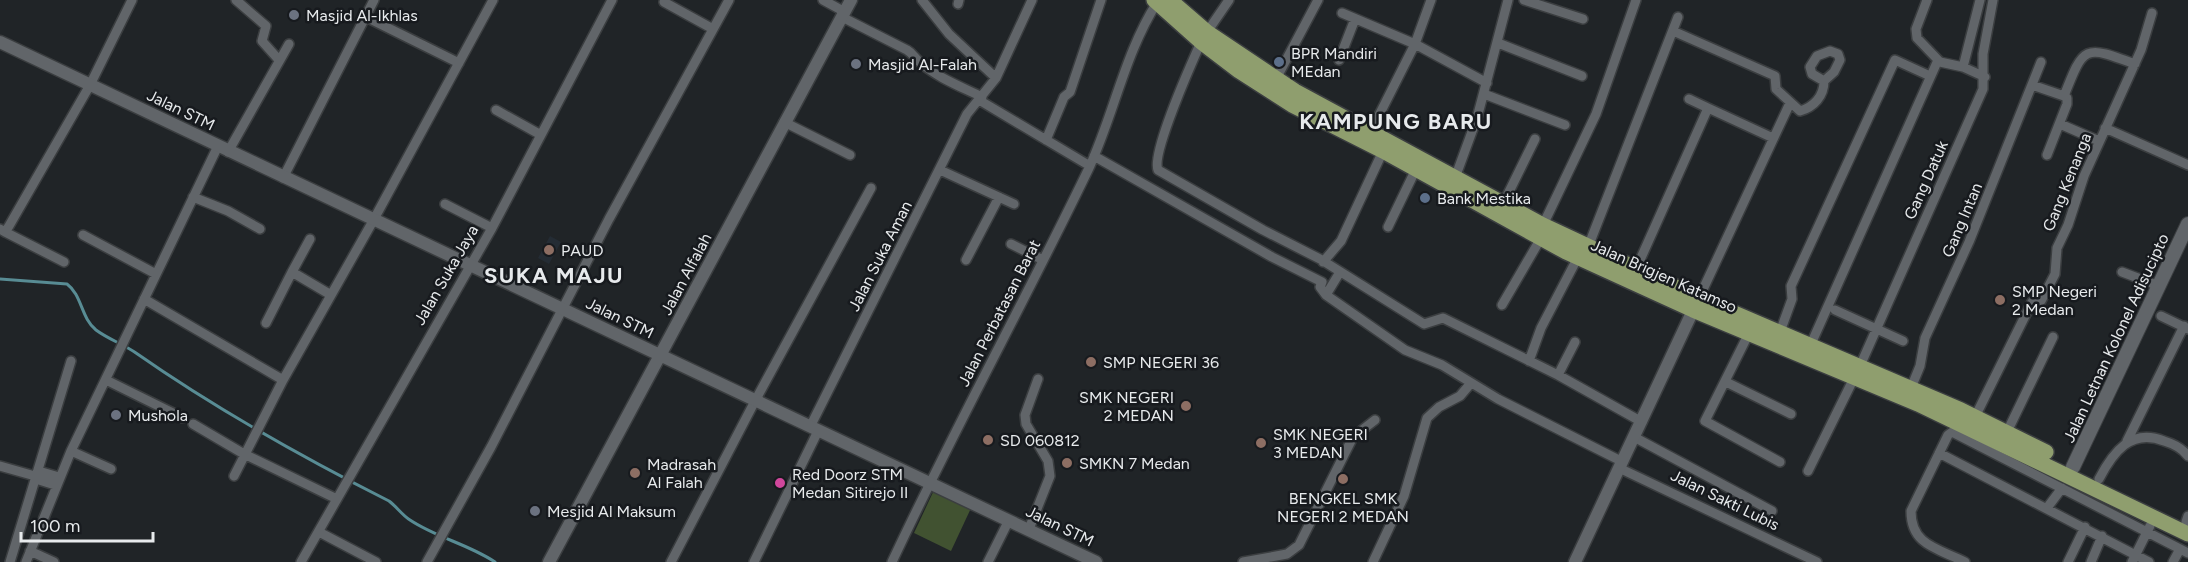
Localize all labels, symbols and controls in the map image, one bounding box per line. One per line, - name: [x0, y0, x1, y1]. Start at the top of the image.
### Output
- place label: Masjid Al-Ikhlas: [306, 6, 418, 25]
- marker: Masjid Al-Ikhlas: [287, 8, 301, 22]
- place label: BPR Mandiri MEdan: [1291, 44, 1377, 81]
- place label: Masjid Al-Falah: [868, 55, 977, 74]
- marker: BPR Mandiri MEdan: [1272, 55, 1286, 69]
- marker: Masjid Al-Falah: [849, 57, 863, 71]
- street label: Jalan STM: [144, 85, 218, 135]
- district label: KAMPUNG BARU: [1299, 108, 1493, 135]
- street label: Gang Kenanga: [2039, 130, 2095, 234]
- street label: Gang Datuk: [1900, 137, 1952, 222]
- street label: Gang Intan: [1938, 180, 1986, 260]
- place label: Bank Mestika: [1437, 189, 1531, 208]
- marker: Bank Mestika: [1418, 191, 1432, 205]
- street label: Jalan Suka Aman: [844, 198, 916, 314]
- street label: Jalan Suka Jaya: [410, 222, 482, 328]
- street label: Jalan Alfalah: [657, 230, 716, 318]
- street label: Jalan Letnan Kolonel Adisucipto: [2059, 231, 2173, 445]
- street label: Jalan Brigjen Katamso: [1588, 235, 1740, 317]
- street label: Jalan Perbatasan Barat: [954, 237, 1044, 389]
- place label: PAUD: [561, 241, 603, 260]
- marker: PAUD: [542, 243, 556, 257]
- district label: SUKA MAJU: [484, 262, 624, 289]
- place label: SMP Negeri 2 Medan: [2012, 282, 2097, 319]
- street label: Jalan STM: [583, 293, 657, 343]
- marker: SMP Negeri 2 Medan: [1993, 293, 2007, 307]
- place label: SMP NEGERI 36: [1103, 353, 1219, 372]
- marker: SMP NEGERI 36: [1084, 355, 1098, 369]
- place label: SMK NEGERI 2 MEDAN: [1079, 388, 1174, 425]
- marker: SMK NEGERI 2 MEDAN: [1179, 399, 1193, 413]
- place label: Mushola: [128, 406, 188, 425]
- marker: Mushola: [109, 408, 123, 422]
- place label: SMK NEGERI 3 MEDAN: [1273, 425, 1368, 462]
- place label: SD 060812: [1000, 431, 1080, 450]
- marker: SD 060812: [981, 433, 995, 447]
- marker: SMK NEGERI 3 MEDAN: [1254, 436, 1268, 450]
- place label: SMKN 7 Medan: [1079, 454, 1190, 473]
- place label: Madrasah Al Falah: [647, 455, 716, 492]
- marker: SMKN 7 Medan: [1060, 456, 1074, 470]
- place label: Red Doorz STM Medan Sitirejo II: [792, 465, 908, 502]
- marker: Madrasah Al Falah: [628, 466, 642, 480]
- street label: Jalan Sakti Lubis: [1668, 466, 1782, 534]
- marker: BENGKEL SMK NEGERI 2 MEDAN: [1336, 472, 1350, 486]
- marker: Red Doorz STM Medan Sitirejo II: [773, 476, 787, 490]
- place label: BENGKEL SMK NEGERI 2 MEDAN: [1277, 489, 1409, 526]
- street label: Jalan STM: [1023, 501, 1097, 551]
- place label: Mesjid Al Maksum: [547, 502, 676, 521]
- marker: Mesjid Al Maksum: [528, 504, 542, 518]
- scale bar: [21, 505, 153, 543]
- text: 100 m: [30, 515, 80, 537]

